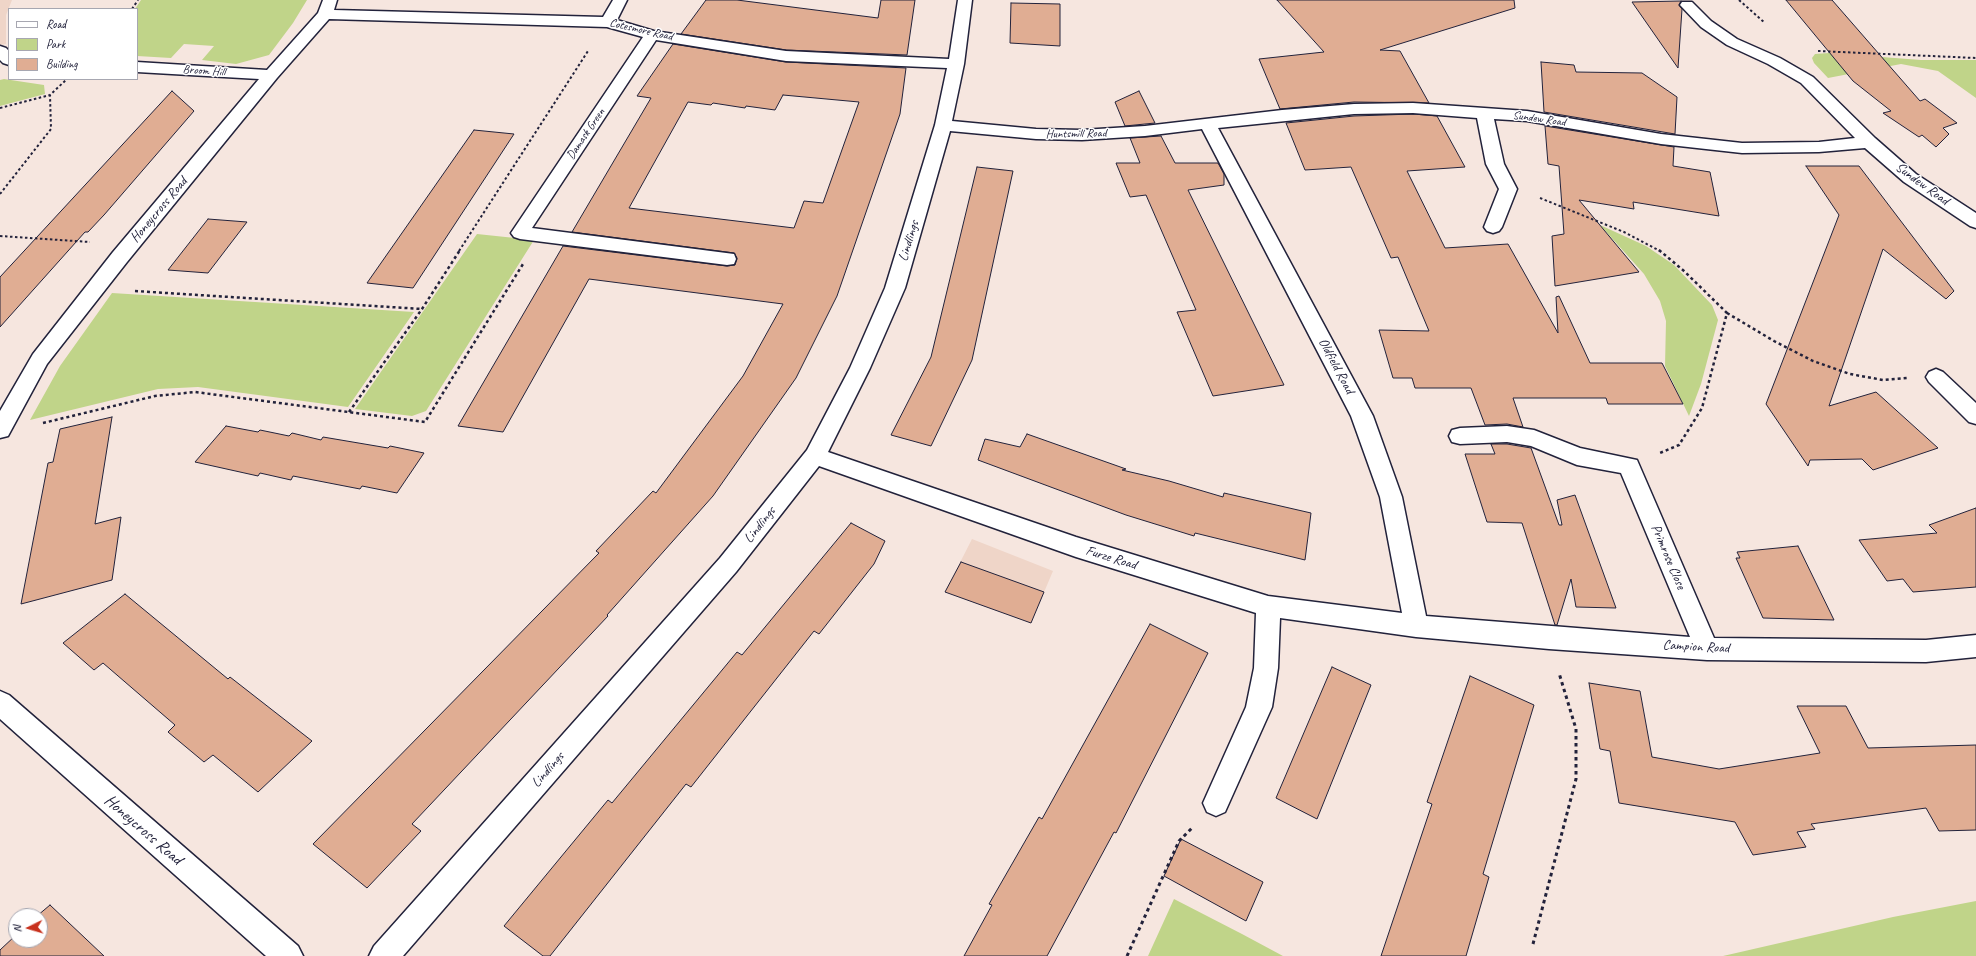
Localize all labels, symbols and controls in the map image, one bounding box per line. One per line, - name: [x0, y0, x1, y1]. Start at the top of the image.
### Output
- legend: [8, 8, 138, 80]
- text: Road: [46, 16, 66, 32]
- street label: Cotesmore Road: [608, 16, 674, 44]
- text: Park: [46, 36, 65, 52]
- text: Building: [46, 56, 78, 72]
- street label: Broom Hill: [182, 62, 226, 80]
- street label: Damask Green: [564, 106, 608, 162]
- street label: Sundew Road: [1512, 108, 1566, 130]
- street label: Huntsmill Road: [1046, 126, 1106, 142]
- street label: Sundew Road: [1892, 159, 1952, 209]
- street label: Honeycross Road: [127, 174, 191, 246]
- street label: Lindlings: [895, 219, 923, 263]
- street label: Oldfield Road: [1314, 335, 1358, 397]
- street label: Lindlings: [741, 503, 779, 547]
- street label: Primrose Close: [1647, 522, 1689, 592]
- street label: Furze Road: [1084, 542, 1138, 574]
- street label: Campion Road: [1662, 637, 1730, 657]
- street label: Lindlings: [528, 749, 568, 791]
- street label: Honeycross Road: [100, 790, 186, 870]
- north arrow: [8, 908, 48, 948]
- text: N: [10, 925, 24, 933]

